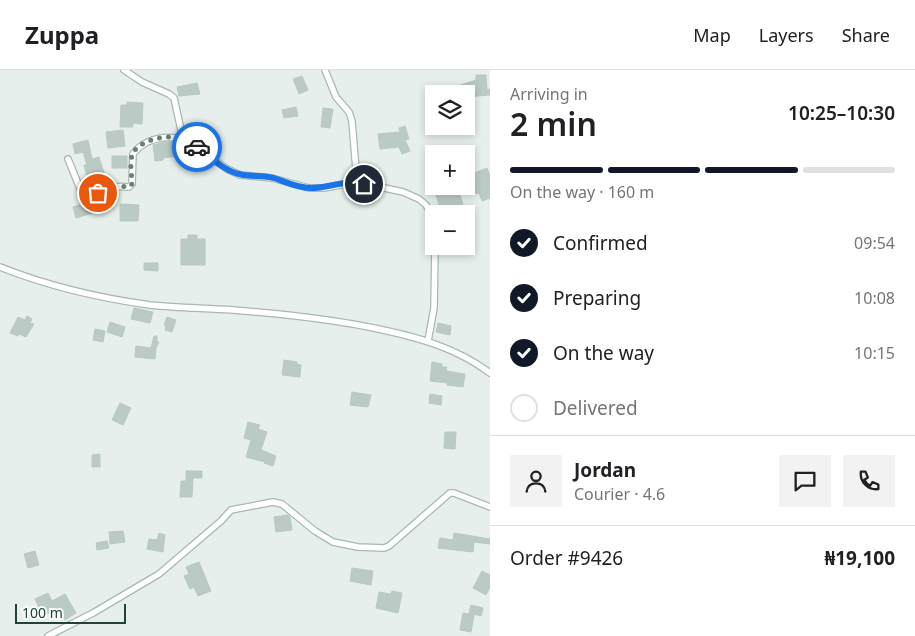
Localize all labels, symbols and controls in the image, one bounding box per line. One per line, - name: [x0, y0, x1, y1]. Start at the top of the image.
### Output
- text: Zuppa: [25, 18, 99, 51]
- text: Map: [693, 23, 731, 47]
- text: Layers: [759, 23, 814, 47]
- text: Share: [842, 23, 890, 47]
- text: Arriving in: [510, 83, 588, 105]
- map controls: [425, 85, 475, 255]
- button: layers: [425, 85, 475, 135]
- text: 10:25–10:30: [788, 100, 895, 126]
- text: 2 min: [510, 102, 597, 145]
- courier: [172, 122, 222, 172]
- icon: car: [183, 133, 211, 161]
- button: +: [425, 145, 475, 195]
- pin: [343, 163, 385, 205]
- icon: home: [350, 170, 378, 198]
- pin: [77, 172, 119, 214]
- icon: bag: [84, 179, 112, 207]
- text: On the way · 160 m: [510, 181, 654, 203]
- button: −: [425, 205, 475, 255]
- icon: check: [510, 229, 538, 257]
- text: Confirmed: [553, 230, 648, 256]
- text: 09:54: [854, 232, 895, 254]
- icon: check: [510, 284, 538, 312]
- text: Preparing: [553, 285, 641, 311]
- text: 10:08: [854, 287, 895, 309]
- icon: check: [510, 339, 538, 367]
- text: On the way: [553, 340, 654, 366]
- text: 10:15: [854, 342, 895, 364]
- text: Delivered: [553, 395, 638, 421]
- button: person: [510, 455, 562, 507]
- button: chat: [779, 455, 831, 507]
- button: phone: [843, 455, 895, 507]
- text: Jordan: [574, 457, 636, 483]
- text: Courier · 4.6: [574, 483, 665, 505]
- text: Order #9426: [510, 545, 623, 571]
- text: ₦19,100: [824, 545, 895, 571]
- scale bar: [15, 601, 126, 624]
- text: 100 m: [22, 603, 63, 622]

